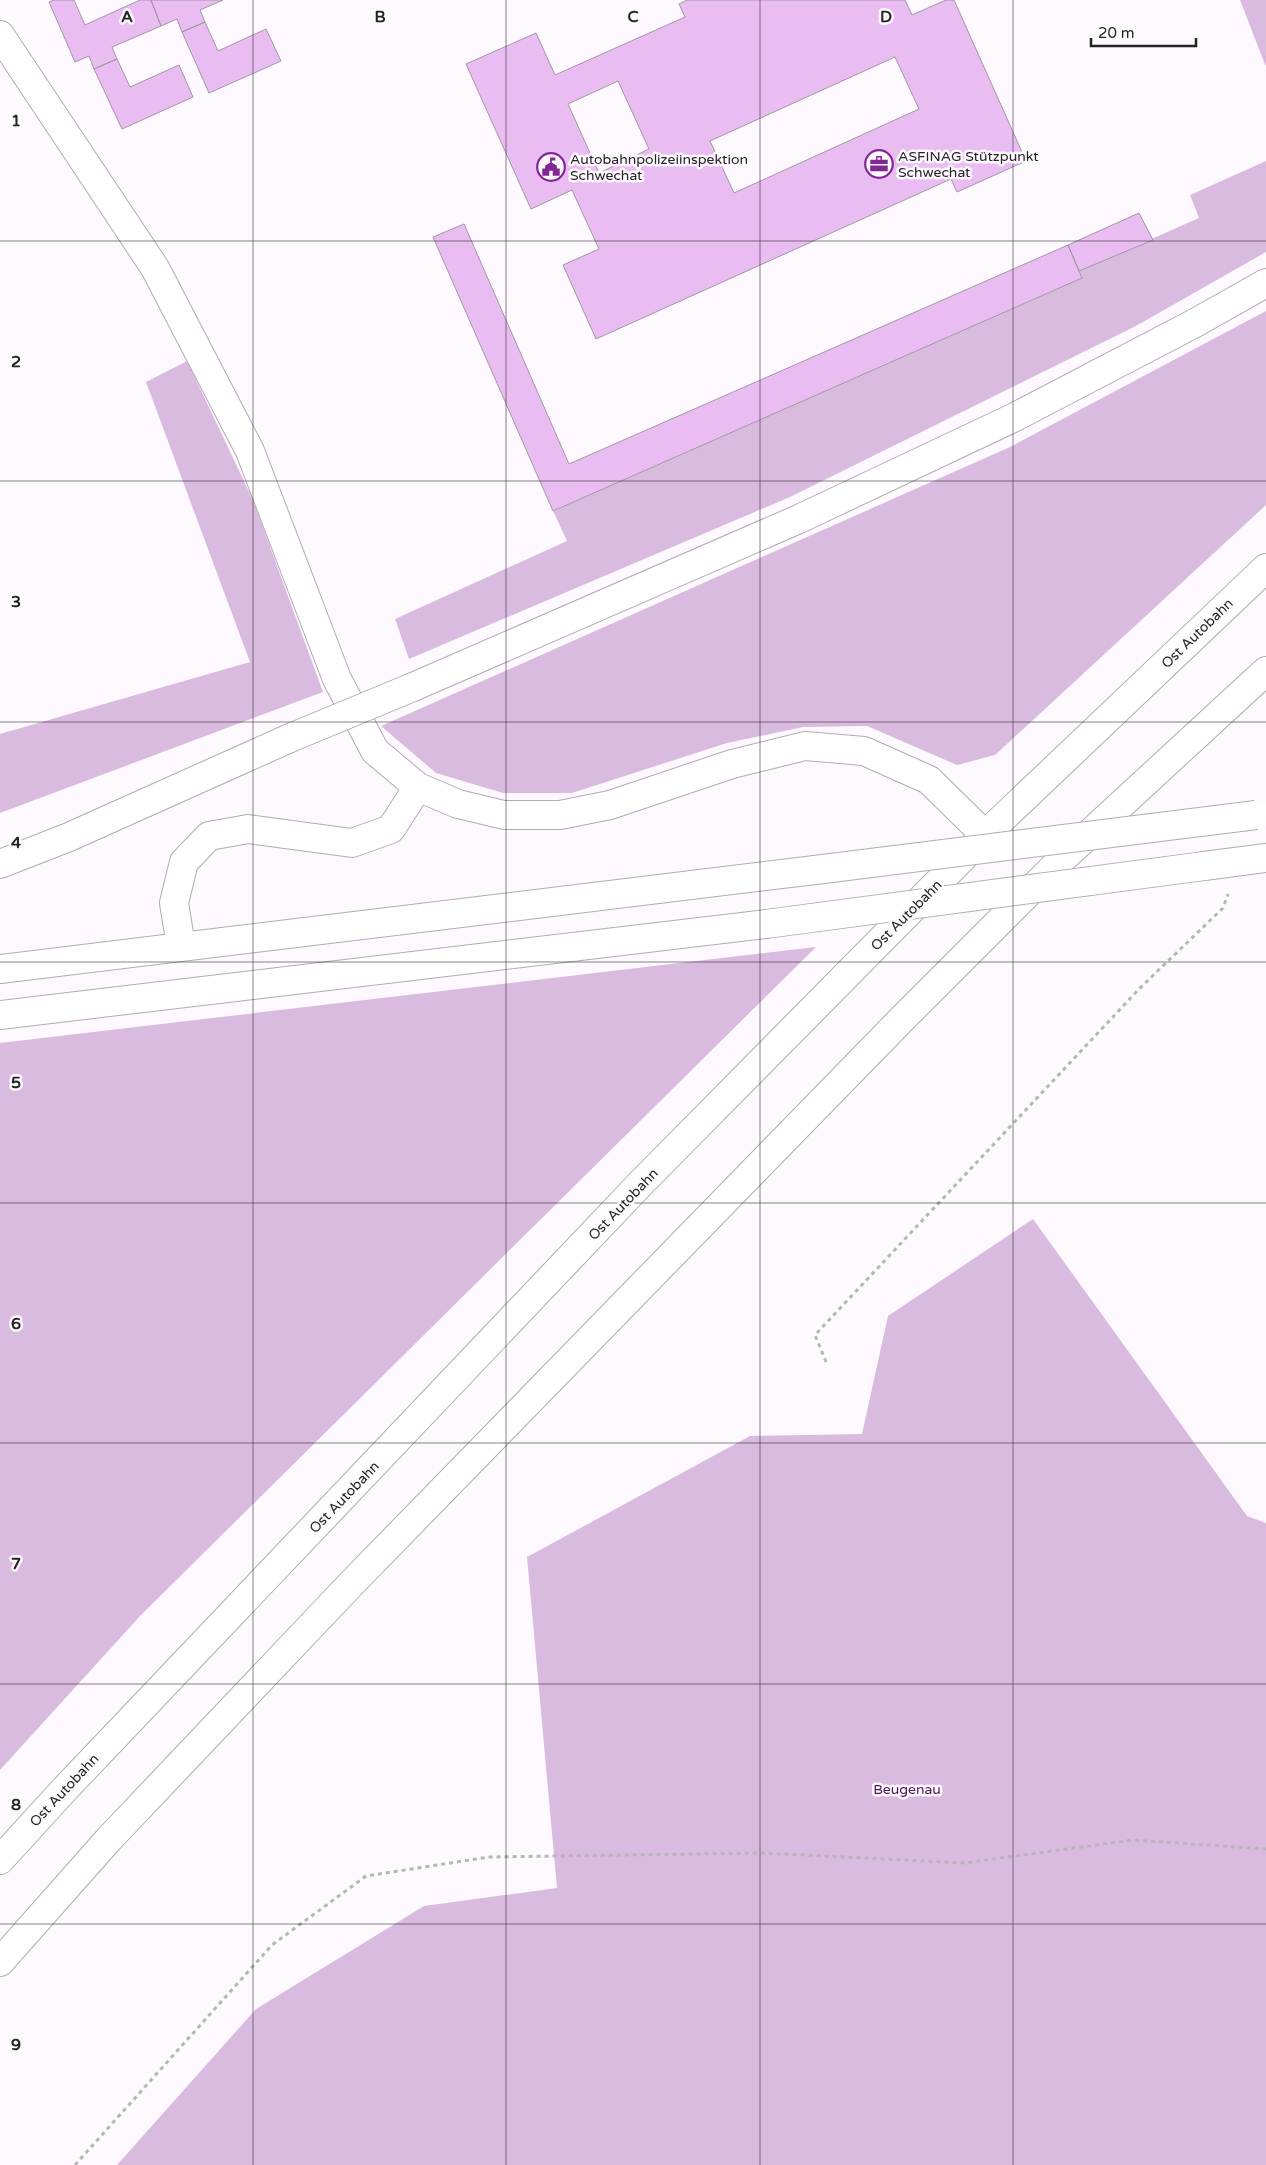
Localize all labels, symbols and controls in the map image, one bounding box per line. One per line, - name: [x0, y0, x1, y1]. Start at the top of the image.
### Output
- text: A: [121, 7, 133, 27]
- text: B: [374, 7, 386, 27]
- text: C: [627, 7, 639, 27]
- text: D: [880, 7, 892, 27]
- scale bar: [1091, 15, 1196, 47]
- text: 20 m: [1098, 24, 1135, 42]
- text: 1: [11, 111, 21, 131]
- place label: ASFINAG Stützpunkt Schwechat: [898, 148, 1039, 181]
- office icon: ASFINAG Stützpunkt Schwechat: [864, 149, 894, 179]
- place label: Autobahnpolizeiinspektion Schwechat: [570, 151, 748, 184]
- public building icon: Autobahnpolizeiinspektion Schwechat: [536, 152, 566, 182]
- text: 2: [11, 352, 21, 372]
- text: 3: [11, 592, 21, 612]
- street label: Ost Autobahn: [1158, 595, 1237, 672]
- text: 4: [11, 833, 21, 853]
- street label: Ost Autobahn: [867, 876, 945, 954]
- text: 5: [11, 1073, 21, 1093]
- street label: Ost Autobahn: [585, 1165, 662, 1244]
- text: 6: [11, 1314, 21, 1334]
- street label: Ost Autobahn: [306, 1458, 383, 1537]
- text: 7: [11, 1554, 21, 1574]
- street label: Ost Autobahn: [26, 1750, 102, 1830]
- park label: Beugenau: [873, 1781, 941, 1798]
- text: 8: [11, 1795, 21, 1815]
- text: 9: [11, 2035, 21, 2055]

